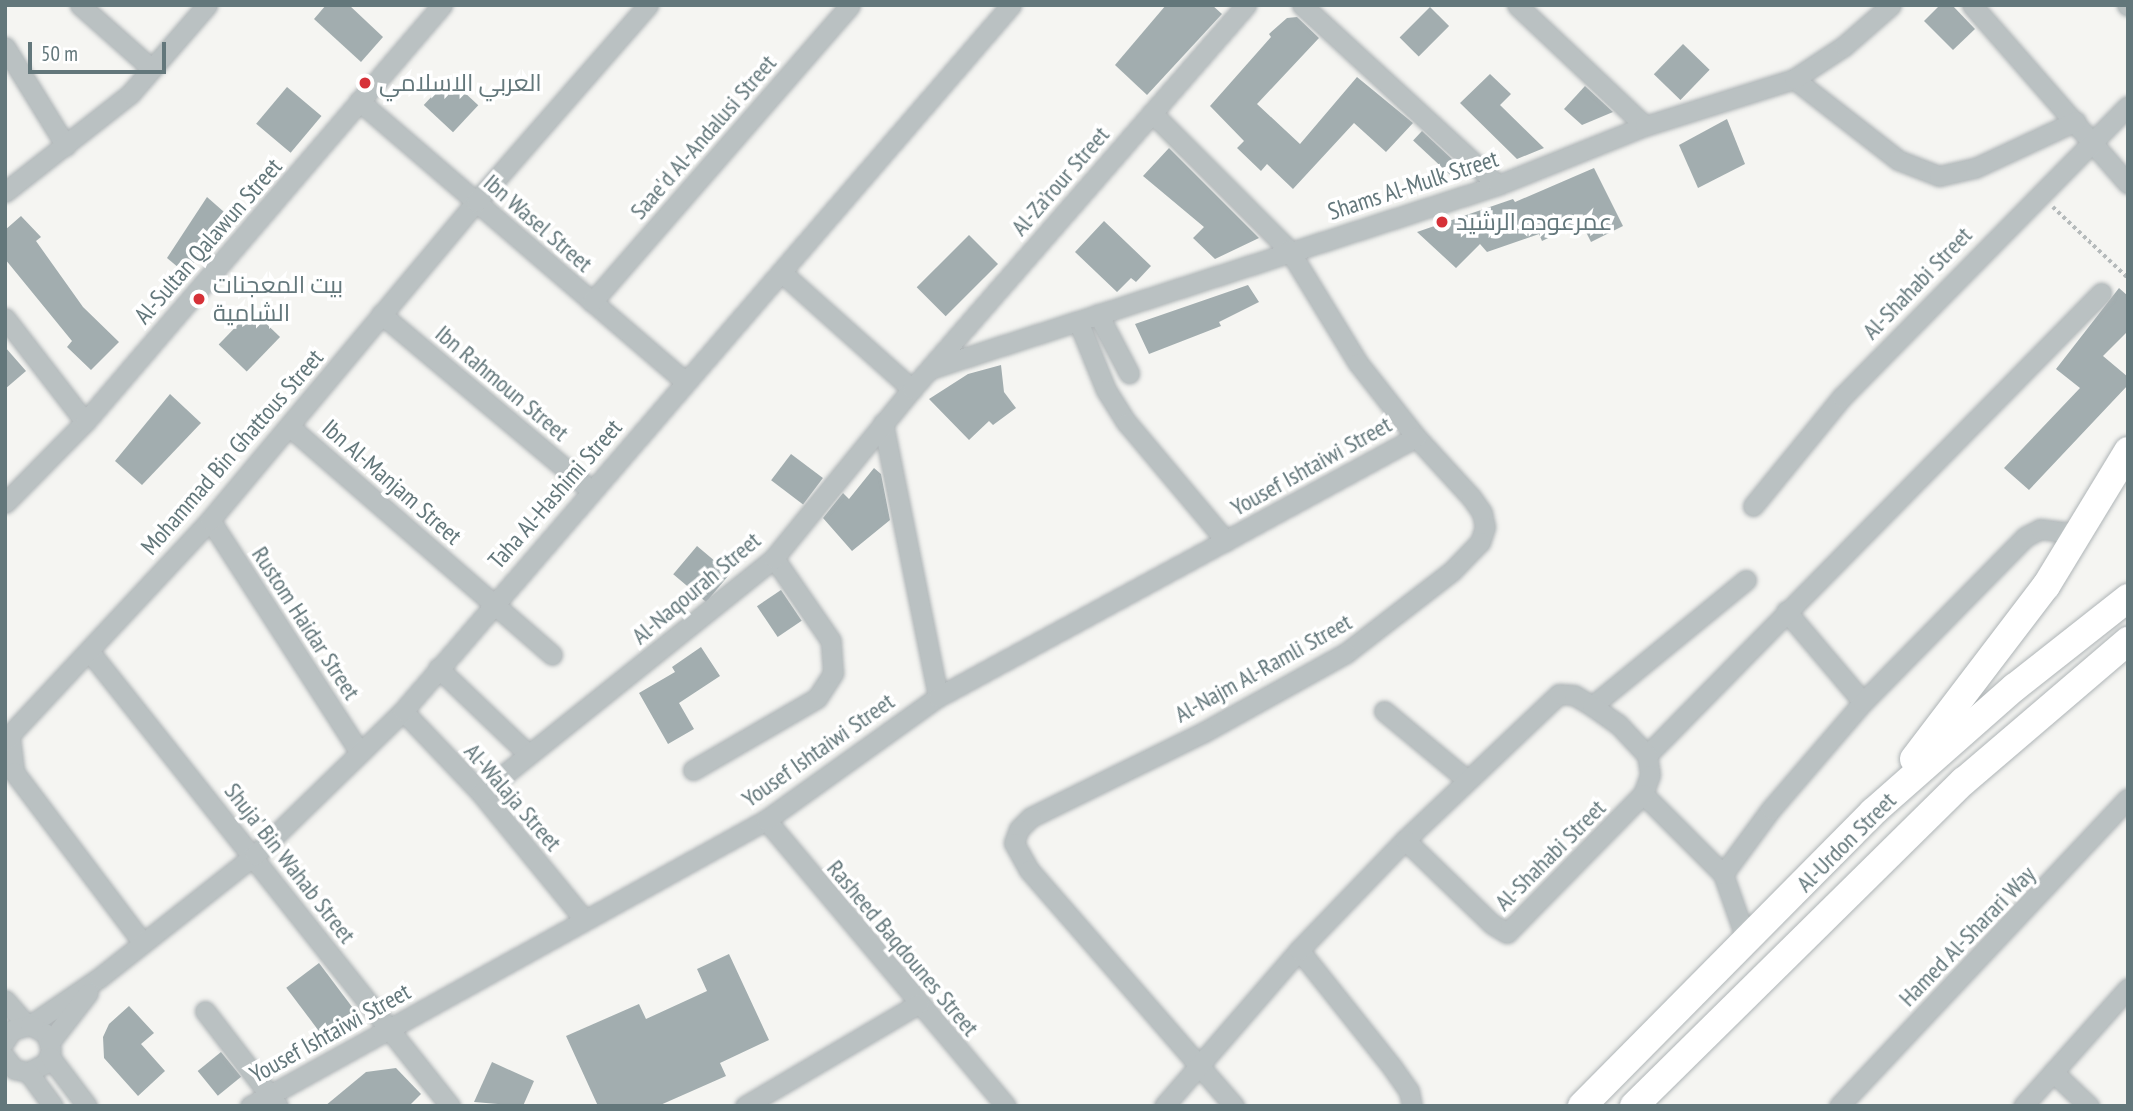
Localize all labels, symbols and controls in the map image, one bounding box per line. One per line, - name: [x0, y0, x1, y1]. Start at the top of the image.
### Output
- scale bar: [32, 28, 170, 72]
- text: 50 m: [41, 40, 78, 67]
- street label: Saae'd Al-Andalusi Street: [624, 49, 782, 225]
- place label: العربي الاسلامي: [379, 69, 542, 97]
- marker: العربي الاسلامي: [357, 75, 373, 91]
- street label: Al-Za’rour Street: [1005, 121, 1115, 241]
- street label: Shams Al-Mulk Street: [1324, 144, 1502, 226]
- street label: Al-Sultan Qalawun Street: [128, 152, 288, 330]
- street label: Ibn Wasel Street: [478, 168, 598, 278]
- place label: عمرعوده الرشيد: [1456, 208, 1612, 236]
- marker: عمرعوده الرشيد: [1434, 214, 1450, 230]
- street label: Al-Shahabi Street: [1856, 221, 1978, 345]
- place label: بيت المعجنات الشامية: [213, 271, 343, 327]
- marker: بيت المعجنات الشامية: [191, 291, 207, 307]
- street label: Ibn Rahmoun Street: [430, 319, 574, 447]
- street label: Mohammad Bin Ghattous Street: [135, 343, 329, 561]
- street label: Yousef Ishtaiwi Street: [1226, 410, 1396, 522]
- street label: Ibn Al-Manjam Street: [316, 413, 468, 551]
- street label: Taha Al-Hashimi Street: [482, 413, 628, 575]
- street label: Al-Naqourah Street: [626, 526, 766, 650]
- street label: Rustom Haidar Street: [246, 541, 366, 705]
- street label: Al-Najm Al-Ramli Street: [1169, 607, 1357, 729]
- street label: Yousef Ishtaiwi Street: [736, 687, 900, 813]
- street label: Al-Walaja Street: [458, 737, 568, 857]
- street label: Shuja' Bin Wahab Street: [218, 776, 362, 950]
- street label: Al-Urdon Street: [1790, 786, 1902, 898]
- street label: Al-Shahabi Street: [1489, 794, 1611, 916]
- street label: Rasheed Baqdounes Street: [821, 854, 985, 1042]
- street label: Hamed Al-Sharari Way: [1892, 860, 2042, 1012]
- street label: Yousef Ishtaiwi Street: [245, 977, 415, 1089]

